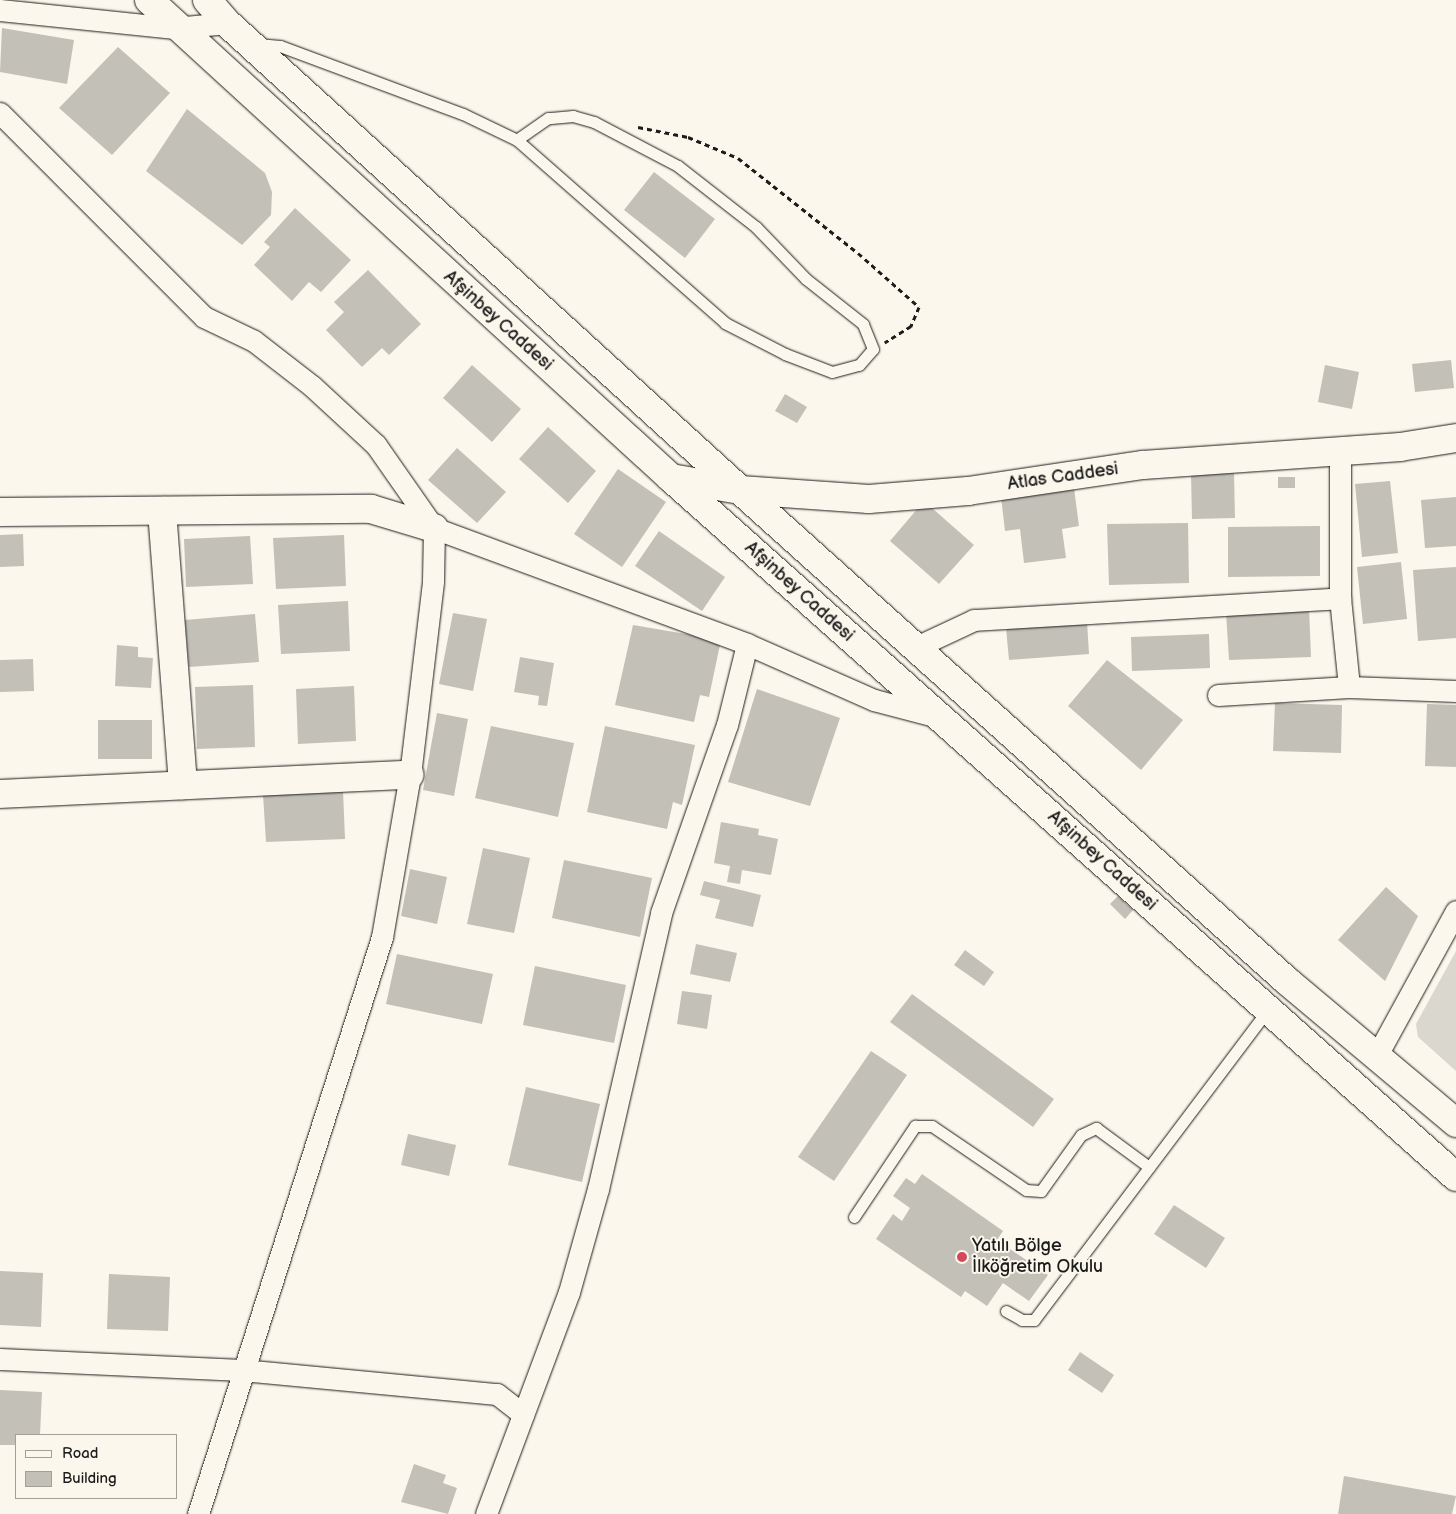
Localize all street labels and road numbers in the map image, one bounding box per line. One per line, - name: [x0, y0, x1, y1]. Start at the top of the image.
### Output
- street label: Afşinbey Caddesi: [439, 266, 557, 376]
- street label: Atlas Caddesi: [1006, 459, 1120, 495]
- street label: Afşinbey Caddesi: [740, 537, 858, 647]
- street label: Afşinbey Caddesi: [1043, 806, 1161, 916]

